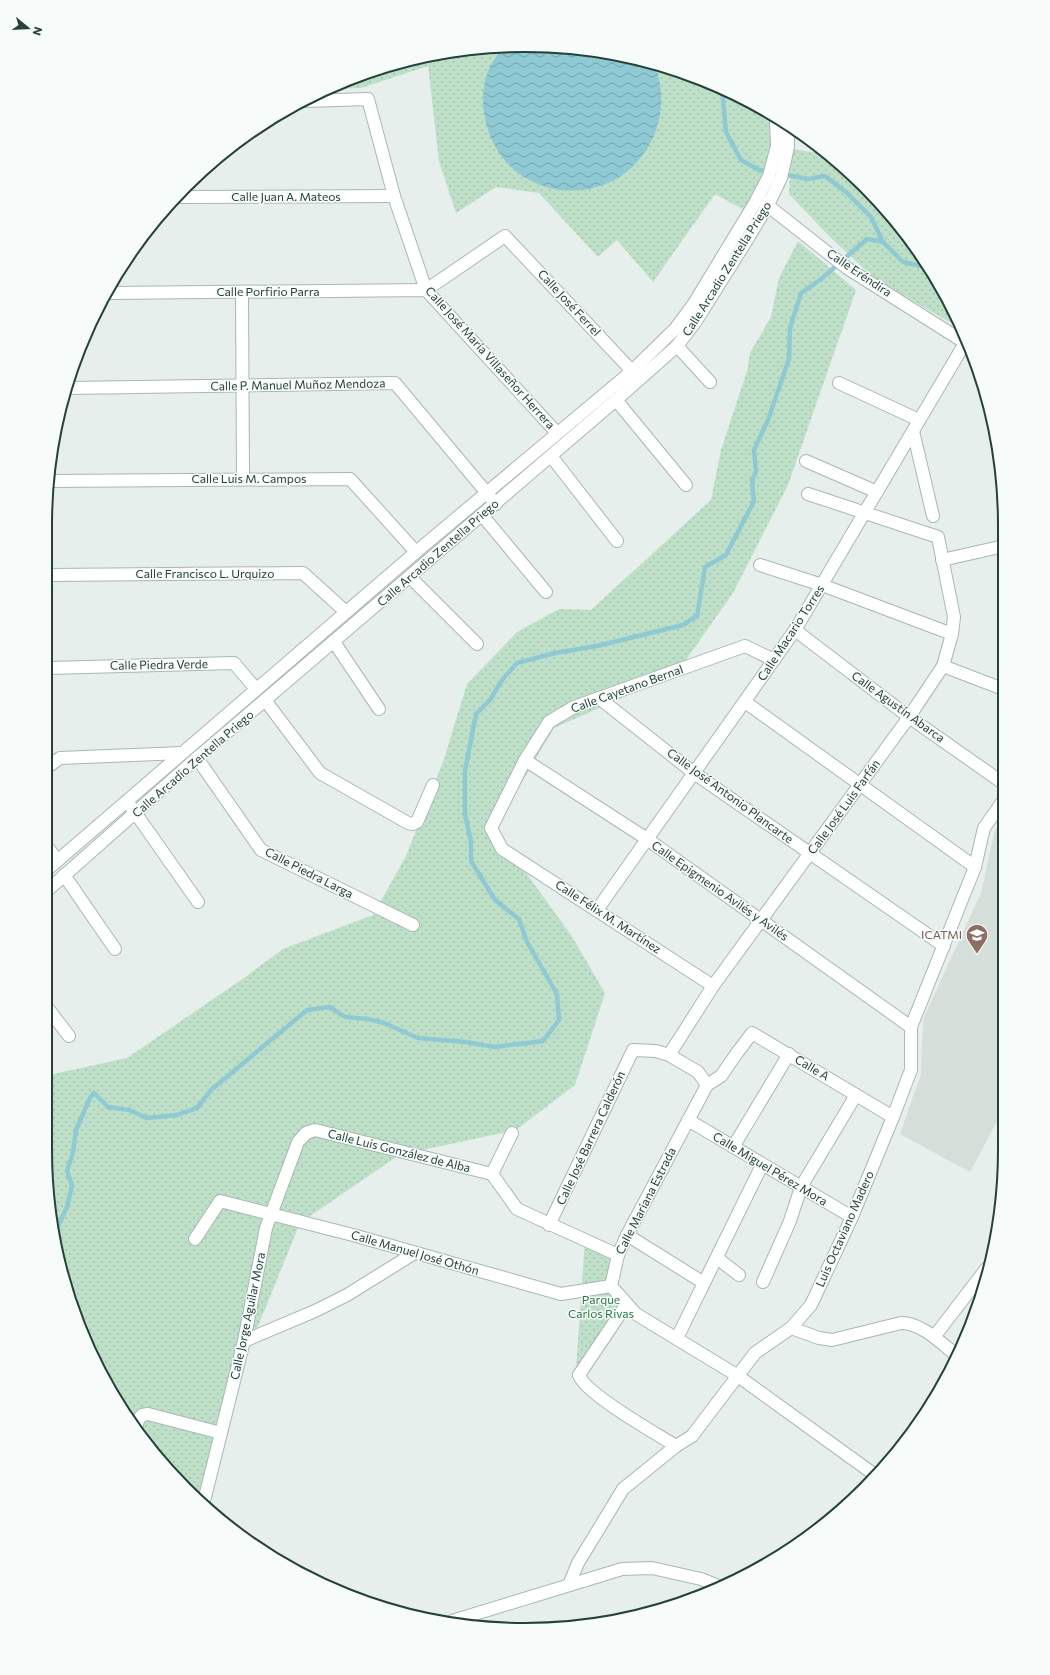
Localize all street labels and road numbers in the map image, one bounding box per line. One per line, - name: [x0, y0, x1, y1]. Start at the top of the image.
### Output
- street label: Calle Juan A. Mateos: [231, 189, 341, 204]
- street label: Calle Arcadio Zentella Priego: [679, 199, 773, 338]
- street label: Calle Eréndira: [825, 245, 895, 299]
- street label: Calle José Ferrel: [535, 266, 604, 339]
- street label: Calle José María Villaseñor Herrera: [422, 283, 558, 432]
- street label: Calle Porfirio Parra: [216, 284, 320, 298]
- street label: Calle P. Manuel Muñoz Mendoza: [210, 375, 386, 393]
- street label: Calle Luis M. Campos: [192, 471, 306, 485]
- street label: Calle Arcadio Zentella Priego: [374, 496, 501, 609]
- street label: Calle Francisco L. Urquizo: [136, 566, 274, 580]
- street label: Calle Macario Torres: [754, 582, 826, 683]
- street label: Calle Piedra Verde: [110, 656, 208, 672]
- street label: Calle Cayetano Bernal: [569, 661, 685, 715]
- street label: Calle Agustín Abarca: [849, 668, 948, 745]
- street label: Calle Arcadio Zentella Priego: [129, 707, 256, 820]
- street label: Calle José Antonio Plancarte: [664, 745, 796, 846]
- street label: Calle José Luis Farfán: [804, 756, 883, 857]
- street label: Calle Epigmenio Avilés y Avilés: [649, 837, 792, 943]
- street label: Calle Piedra Larga: [263, 844, 356, 900]
- street label: Calle Félix M. Martínez: [553, 877, 664, 956]
- street label: Calle A: [793, 1051, 832, 1083]
- street label: Calle José Barrera Calderón: [553, 1068, 628, 1207]
- street label: Calle Luis González de Alba: [326, 1126, 472, 1175]
- street label: Calle Miguel Pérez Mora: [711, 1128, 830, 1208]
- street label: Calle Mariana Estrada: [612, 1145, 678, 1256]
- street label: Luis Octaviano Madero: [812, 1168, 876, 1289]
- street label: Calle Manuel José Othón: [349, 1227, 481, 1278]
- street label: Calle Jorge Aguilar Mora: [227, 1251, 268, 1381]

